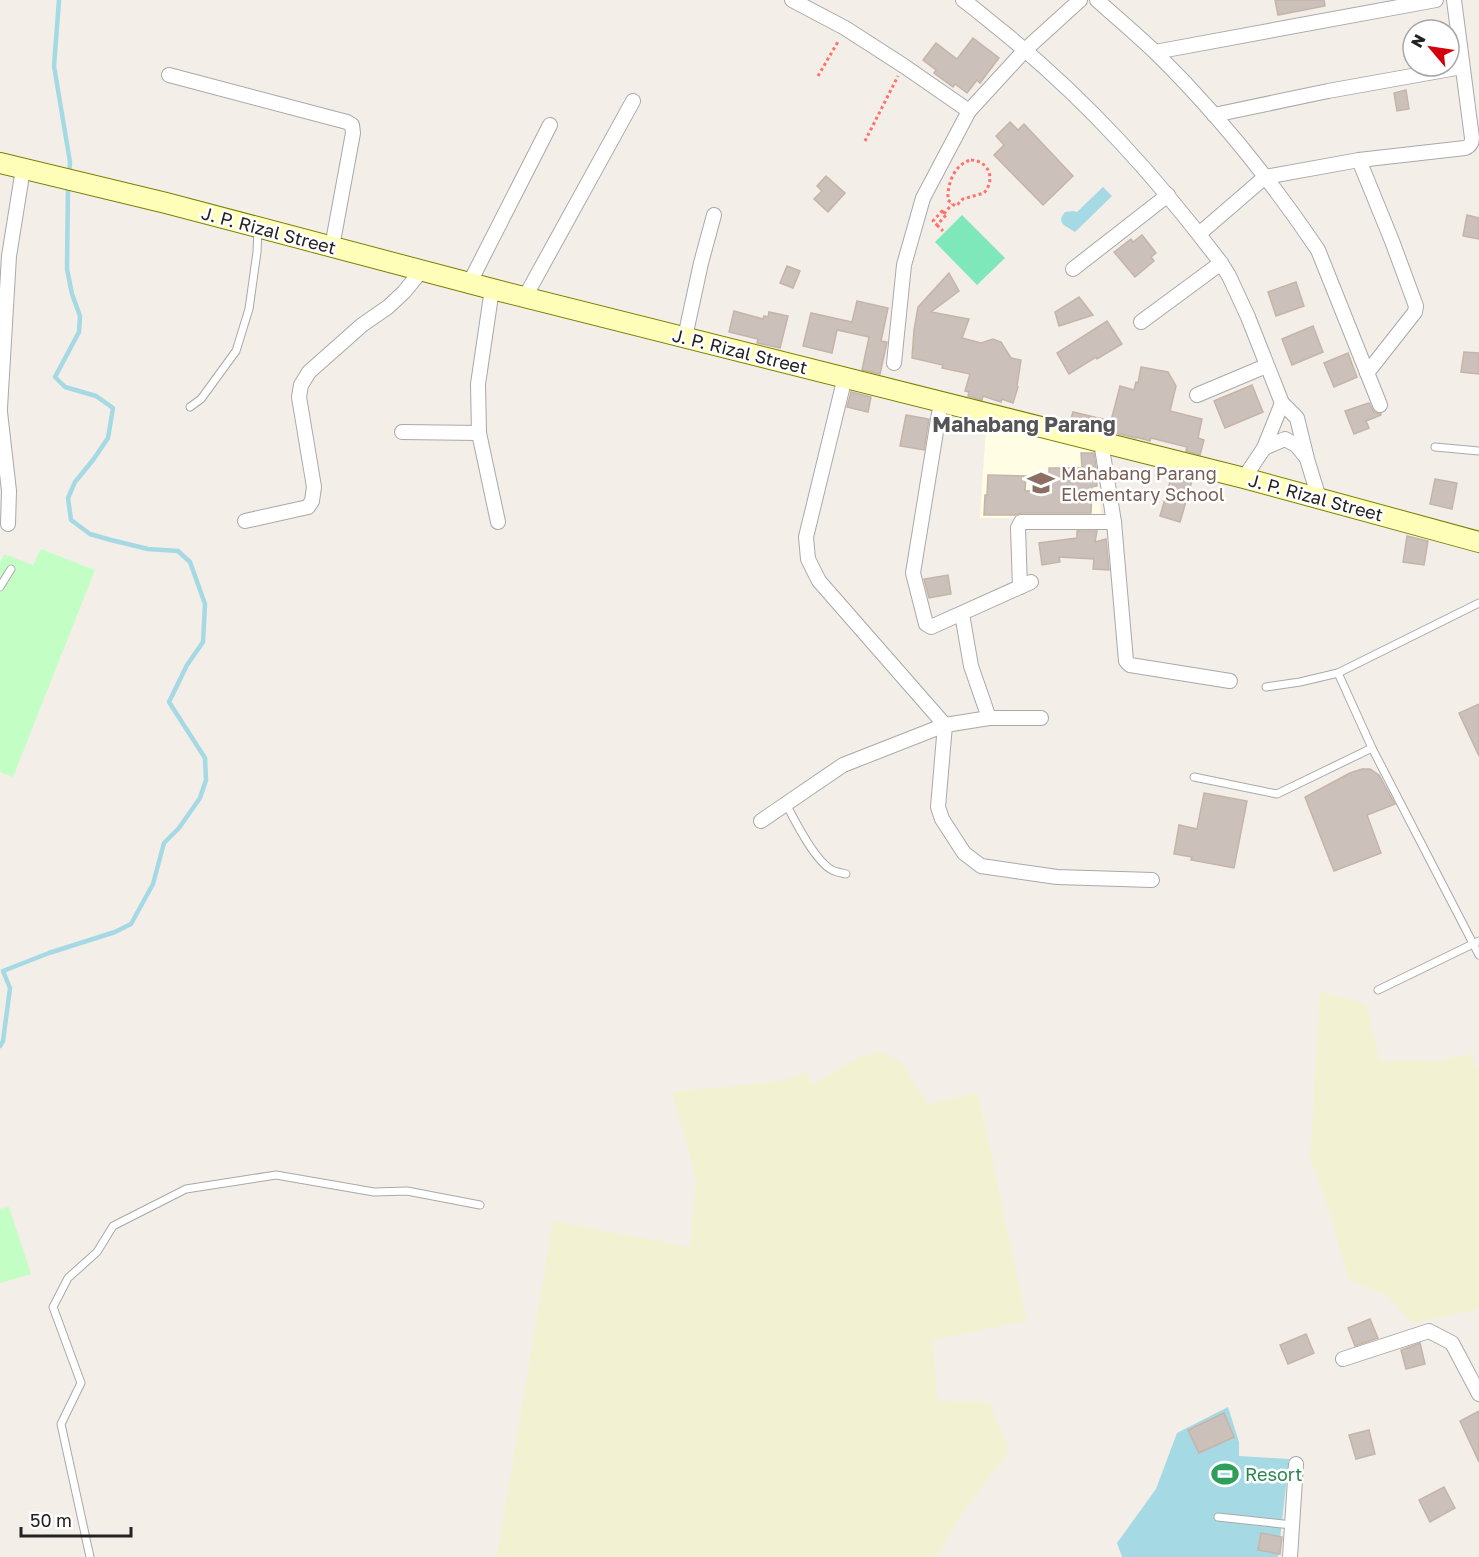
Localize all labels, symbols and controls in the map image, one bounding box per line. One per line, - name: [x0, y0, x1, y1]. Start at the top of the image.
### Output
- north arrow: [1401, 18, 1461, 78]
- text: N: [1406, 31, 1430, 51]
- street label: J. P. Rizal Street: [199, 201, 339, 259]
- street label: J. P. Rizal Street: [670, 324, 810, 378]
- district label: Mahabang Parang: [932, 411, 1116, 437]
- place label: Mahabang Parang Elementary School: [1061, 462, 1225, 505]
- school or university icon: Mahabang Parang Elementary School: [1026, 468, 1056, 498]
- street label: J. P. Rizal Street: [1246, 468, 1386, 526]
- sports icon: Resort: [1210, 1459, 1240, 1489]
- place label: Resort: [1245, 1463, 1302, 1485]
- scale bar: [21, 1500, 130, 1538]
- text: 50 m: [30, 1509, 72, 1531]

